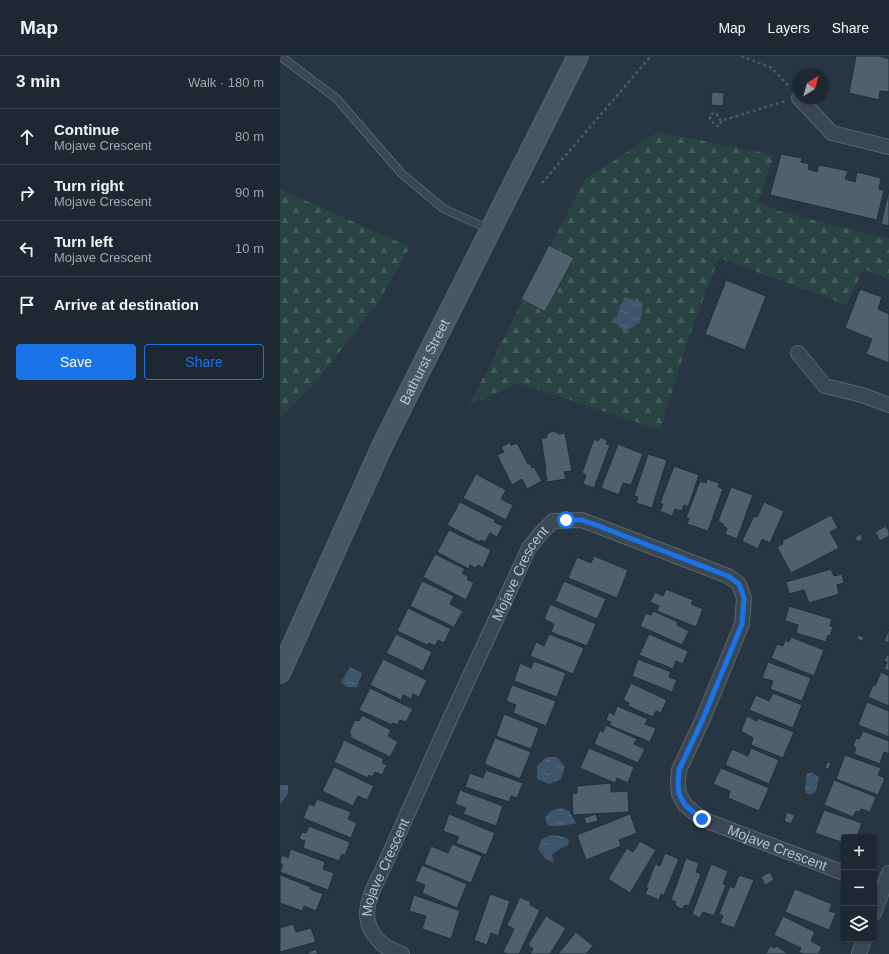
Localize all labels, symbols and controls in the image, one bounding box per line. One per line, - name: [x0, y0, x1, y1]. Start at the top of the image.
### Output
- text: Map: [20, 17, 58, 38]
- text: Map: [718, 20, 746, 36]
- text: Layers: [768, 20, 810, 36]
- text: Share: [832, 20, 869, 36]
- north arrow: [793, 68, 829, 104]
- text: 3 min: [16, 72, 60, 91]
- text: Walk · 180 m: [188, 75, 264, 90]
- text: Continue: [54, 121, 119, 138]
- icon: ahead: [16, 126, 38, 148]
- text: 80 m: [235, 129, 264, 144]
- text: Mojave Crescent: [54, 138, 152, 153]
- text: Turn right: [54, 177, 124, 194]
- icon: right: [16, 182, 38, 204]
- text: 90 m: [235, 185, 264, 200]
- text: Mojave Crescent: [54, 194, 152, 209]
- text: Turn left: [54, 233, 113, 250]
- icon: left: [16, 238, 38, 260]
- text: 10 m: [235, 241, 264, 256]
- text: Mojave Crescent: [54, 250, 152, 265]
- icon: arrive: [16, 294, 38, 316]
- text: Arrive at destination: [54, 296, 199, 313]
- street label: Bathurst Street: [396, 316, 452, 407]
- button: Save: [16, 344, 136, 380]
- button: Share: [144, 344, 264, 380]
- route start: [557, 511, 575, 529]
- street label: Mojave Crescent: [489, 522, 552, 623]
- route end: [693, 810, 711, 828]
- street label: Mojave Crescent: [359, 816, 412, 917]
- street label: Mojave Crescent: [725, 821, 829, 874]
- map controls: [841, 834, 877, 942]
- button: +: [841, 834, 877, 870]
- button: −: [841, 870, 877, 906]
- button: layers: [841, 906, 877, 942]

